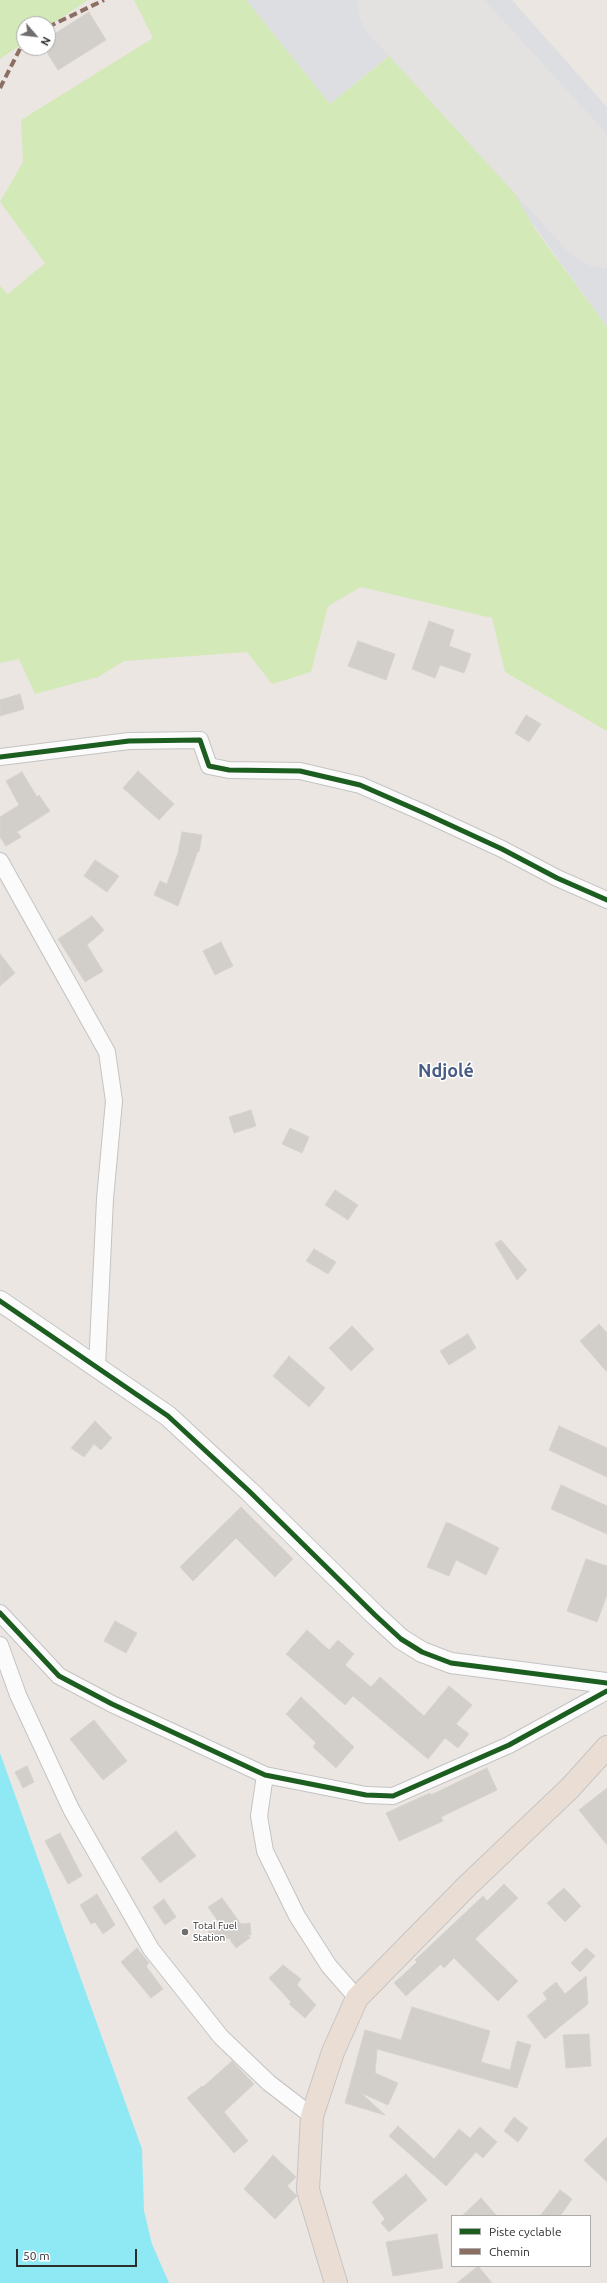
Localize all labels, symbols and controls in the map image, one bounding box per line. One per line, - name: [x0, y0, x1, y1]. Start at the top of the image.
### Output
- north arrow: [16, 16, 56, 56]
- text: N: [38, 35, 53, 48]
- district label: Ndjolé: [418, 1060, 474, 1082]
- place label: Total Fuel Station: [193, 1920, 237, 1944]
- marker: Total Fuel Station: [180, 1927, 190, 1937]
- legend: [451, 2215, 591, 2267]
- text: Piste cyclable: [489, 2225, 562, 2238]
- scale bar: [18, 2241, 139, 2267]
- text: Chemin: [489, 2245, 530, 2258]
- text: 50 m: [23, 2249, 50, 2262]

